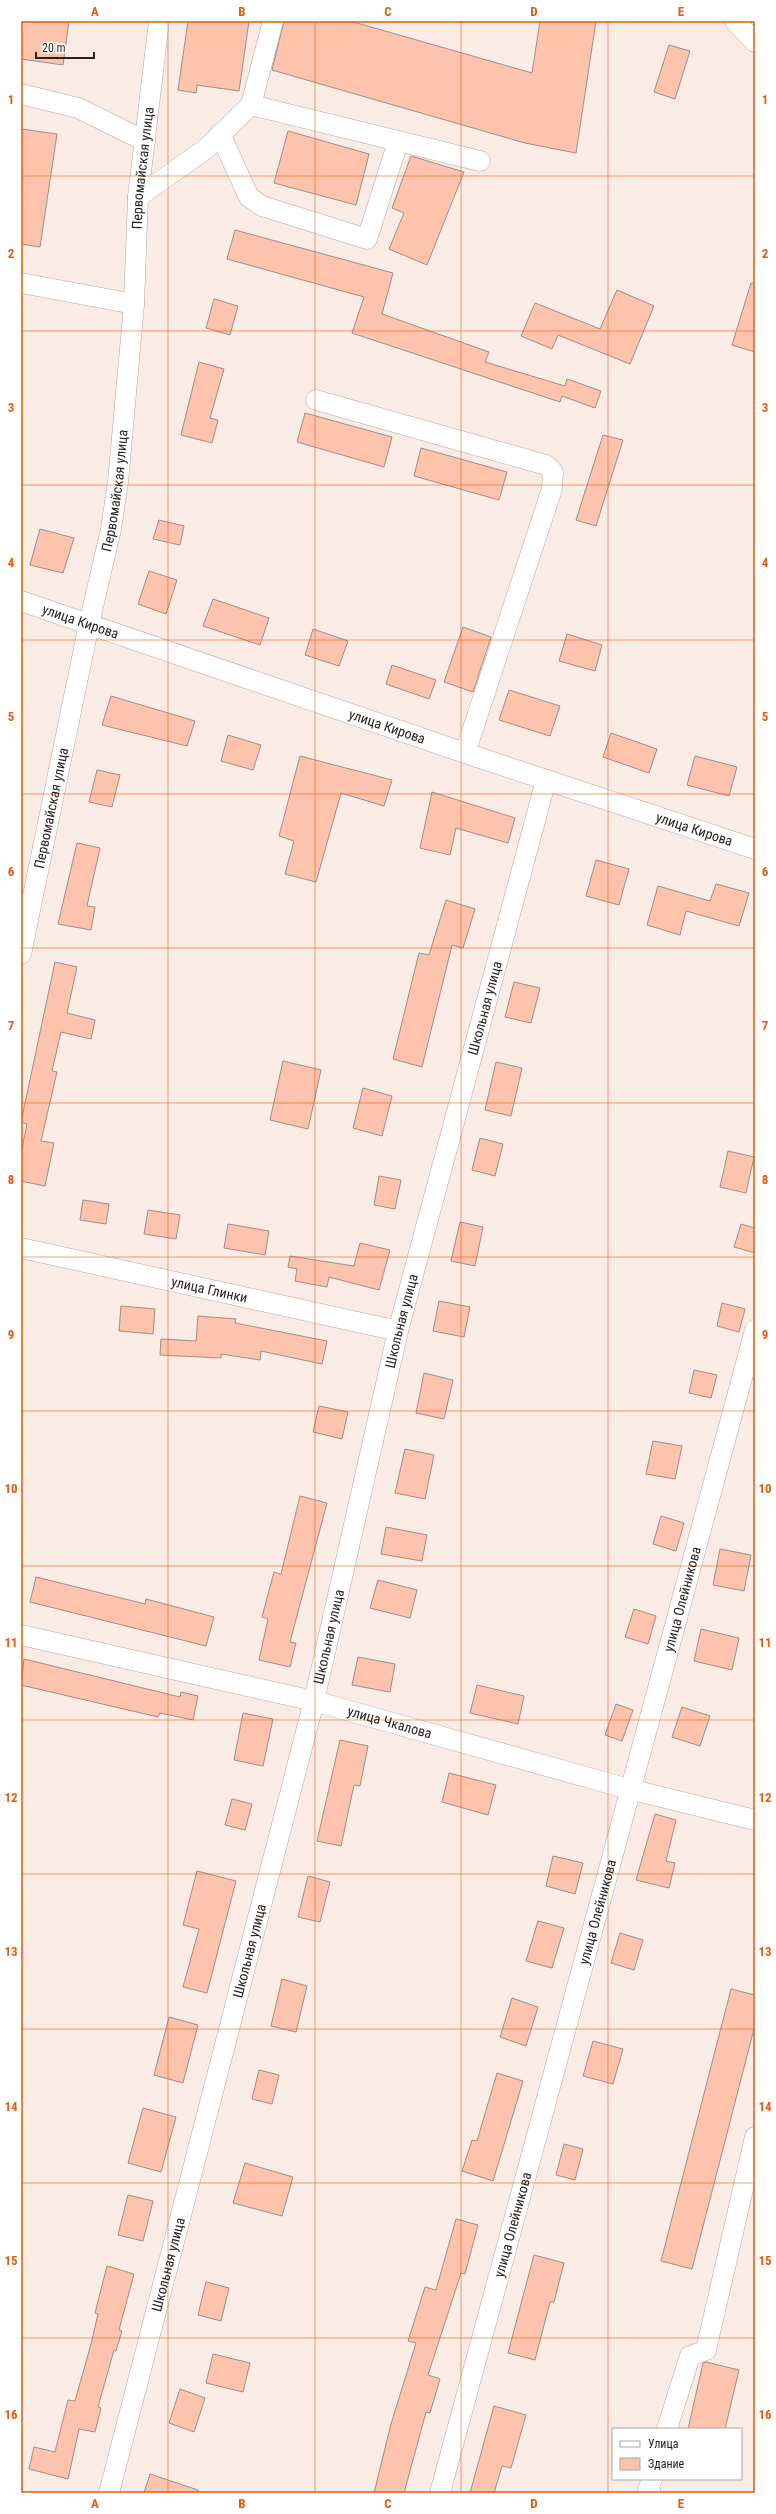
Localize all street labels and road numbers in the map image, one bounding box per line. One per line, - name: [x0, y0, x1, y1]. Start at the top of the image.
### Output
- street label: Первомайская улица: [129, 106, 157, 230]
- street label: Первомайская улица: [98, 429, 131, 553]
- street label: улица Кирова: [40, 601, 121, 642]
- street label: улица Кирова: [347, 706, 427, 747]
- street label: Первомайская улица: [31, 746, 71, 870]
- street label: улица Кирова: [654, 809, 735, 849]
- street label: Школьная улица: [465, 959, 505, 1057]
- street label: Школьная улица: [382, 1272, 421, 1370]
- street label: улица Глинки: [170, 1273, 249, 1306]
- street label: улица Олейникова: [660, 1545, 704, 1653]
- street label: Школьная улица: [310, 1588, 347, 1686]
- street label: улица Чкалова: [346, 1703, 434, 1742]
- street label: улица Олейникова: [576, 1858, 619, 1966]
- street label: Школьная улица: [229, 1902, 269, 2000]
- street label: улица Олейникова: [491, 2170, 535, 2279]
- street label: Школьная улица: [148, 2216, 188, 2313]

